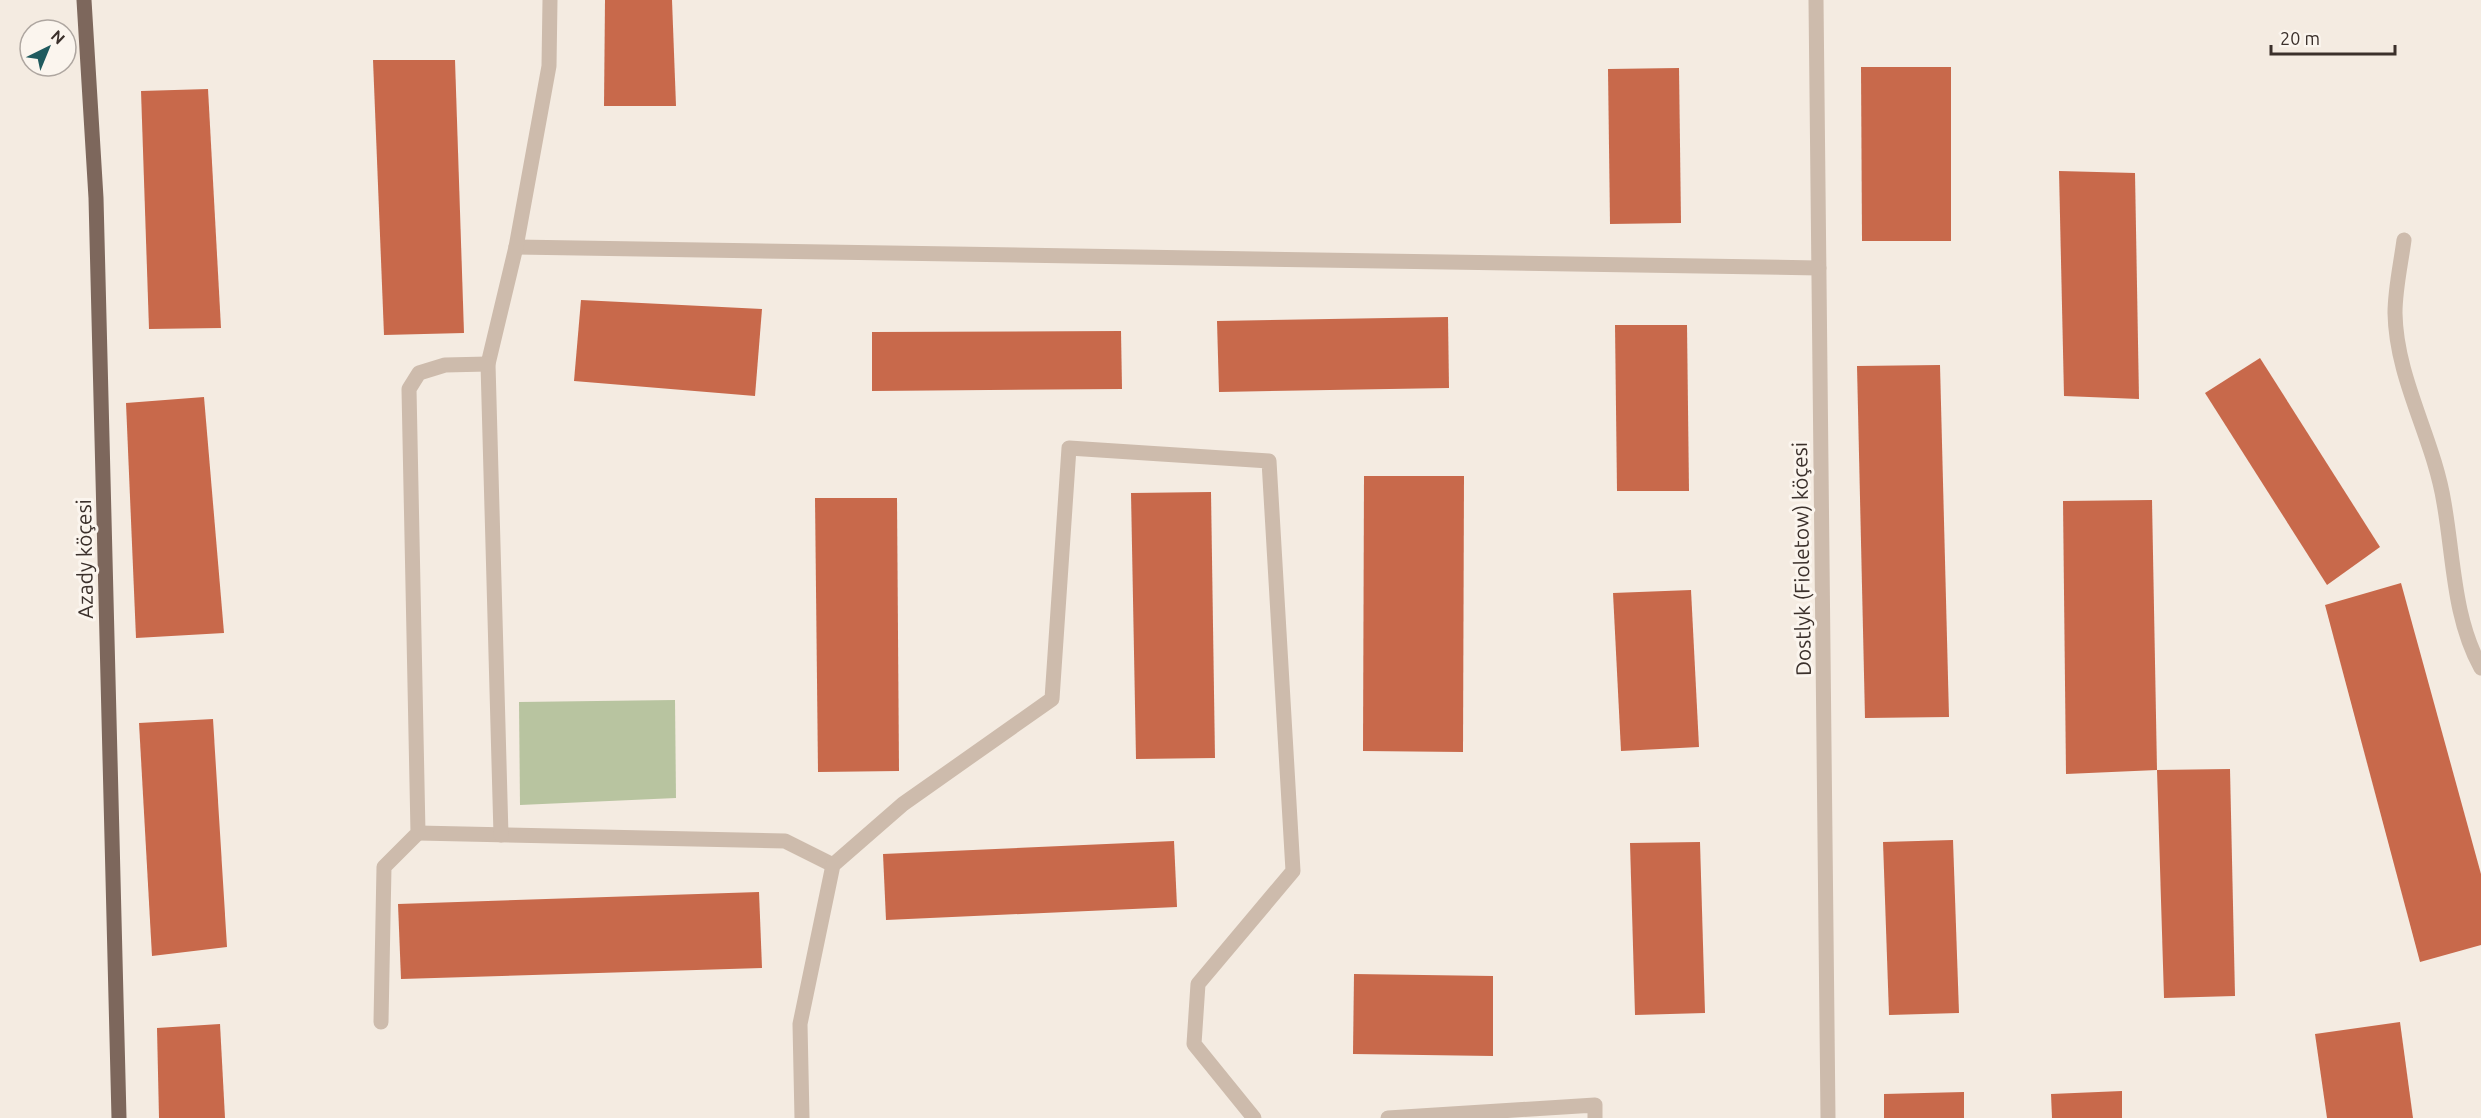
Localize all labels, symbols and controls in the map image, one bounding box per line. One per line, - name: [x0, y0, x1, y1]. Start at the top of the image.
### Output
- north arrow: [18, 18, 78, 78]
- scale bar: [2271, 18, 2396, 56]
- text: N: [48, 26, 69, 48]
- text: 20 m: [2280, 28, 2320, 48]
- street label: Dostlyk (Fioletow) köçesi: [1787, 442, 1815, 676]
- street label: Azady köçesi: [71, 499, 97, 619]

